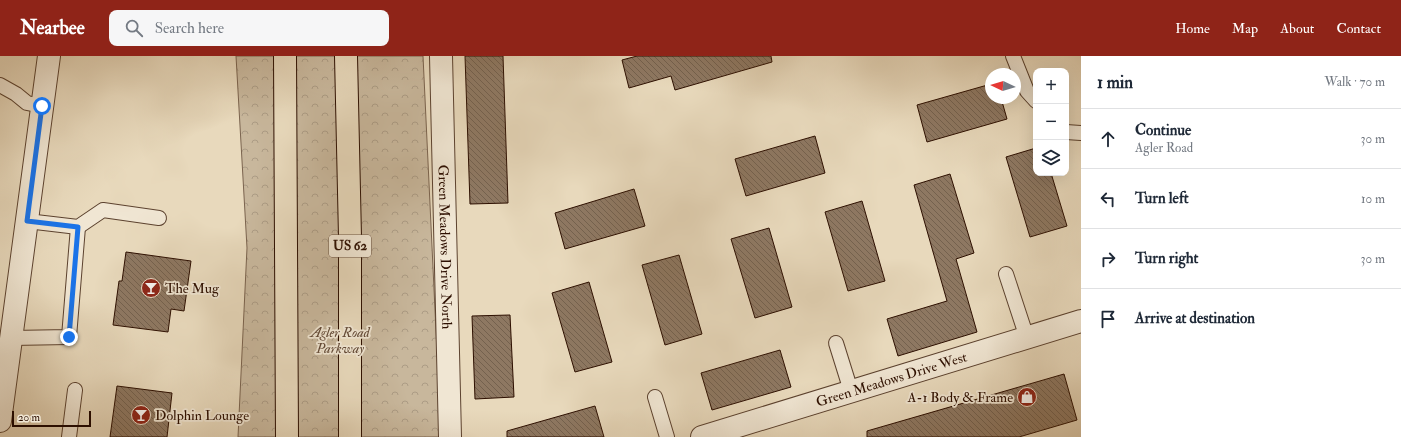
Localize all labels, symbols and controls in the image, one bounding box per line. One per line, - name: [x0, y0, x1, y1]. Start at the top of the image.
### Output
- search box: [109, 10, 389, 46]
- text: Nearbee: [20, 16, 85, 40]
- icon: search: [123, 17, 145, 39]
- text: Search here: [155, 19, 224, 38]
- text: Home: [1175, 20, 1210, 37]
- text: Map: [1232, 20, 1258, 37]
- text: About: [1280, 20, 1314, 37]
- text: Contact: [1336, 20, 1381, 37]
- north arrow: [985, 68, 1021, 104]
- map controls: [1033, 68, 1069, 176]
- button: +: [1033, 68, 1069, 104]
- text: 1 min: [1097, 72, 1133, 93]
- text: Walk · 70 m: [1325, 74, 1385, 90]
- route start: [33, 97, 51, 115]
- button: −: [1033, 104, 1069, 140]
- text: Continue: [1135, 121, 1191, 140]
- icon: ahead: [1097, 128, 1119, 150]
- text: 30 m: [1361, 131, 1385, 147]
- button: layers: [1033, 140, 1069, 176]
- text: Agler Road: [1135, 140, 1193, 156]
- street label: Green Meadows Drive North: [435, 164, 456, 330]
- icon: left: [1097, 188, 1119, 210]
- text: Turn left: [1135, 189, 1189, 208]
- text: 10 m: [1361, 191, 1385, 207]
- road number: US 62: [329, 235, 371, 257]
- icon: right: [1097, 248, 1119, 270]
- text: Turn right: [1135, 249, 1198, 268]
- text: 30 m: [1361, 251, 1385, 267]
- bar icon: The Mug: [140, 277, 162, 299]
- place label: The Mug: [165, 280, 220, 297]
- icon: arrive: [1097, 308, 1119, 330]
- text: Arrive at destination: [1135, 309, 1255, 328]
- park label: Agler Road Parkway: [308, 324, 371, 357]
- route end: [60, 328, 78, 346]
- street label: Green Meadows Drive West: [814, 348, 969, 410]
- shop icon: A-1 Body & Frame: [1016, 386, 1038, 408]
- place label: A-1 Body & Frame: [907, 389, 1013, 407]
- bar icon: Dolphin Lounge: [130, 404, 152, 426]
- place label: Dolphin Lounge: [155, 407, 249, 425]
- scale bar: [12, 409, 91, 428]
- text: 20 m: [18, 411, 40, 424]

